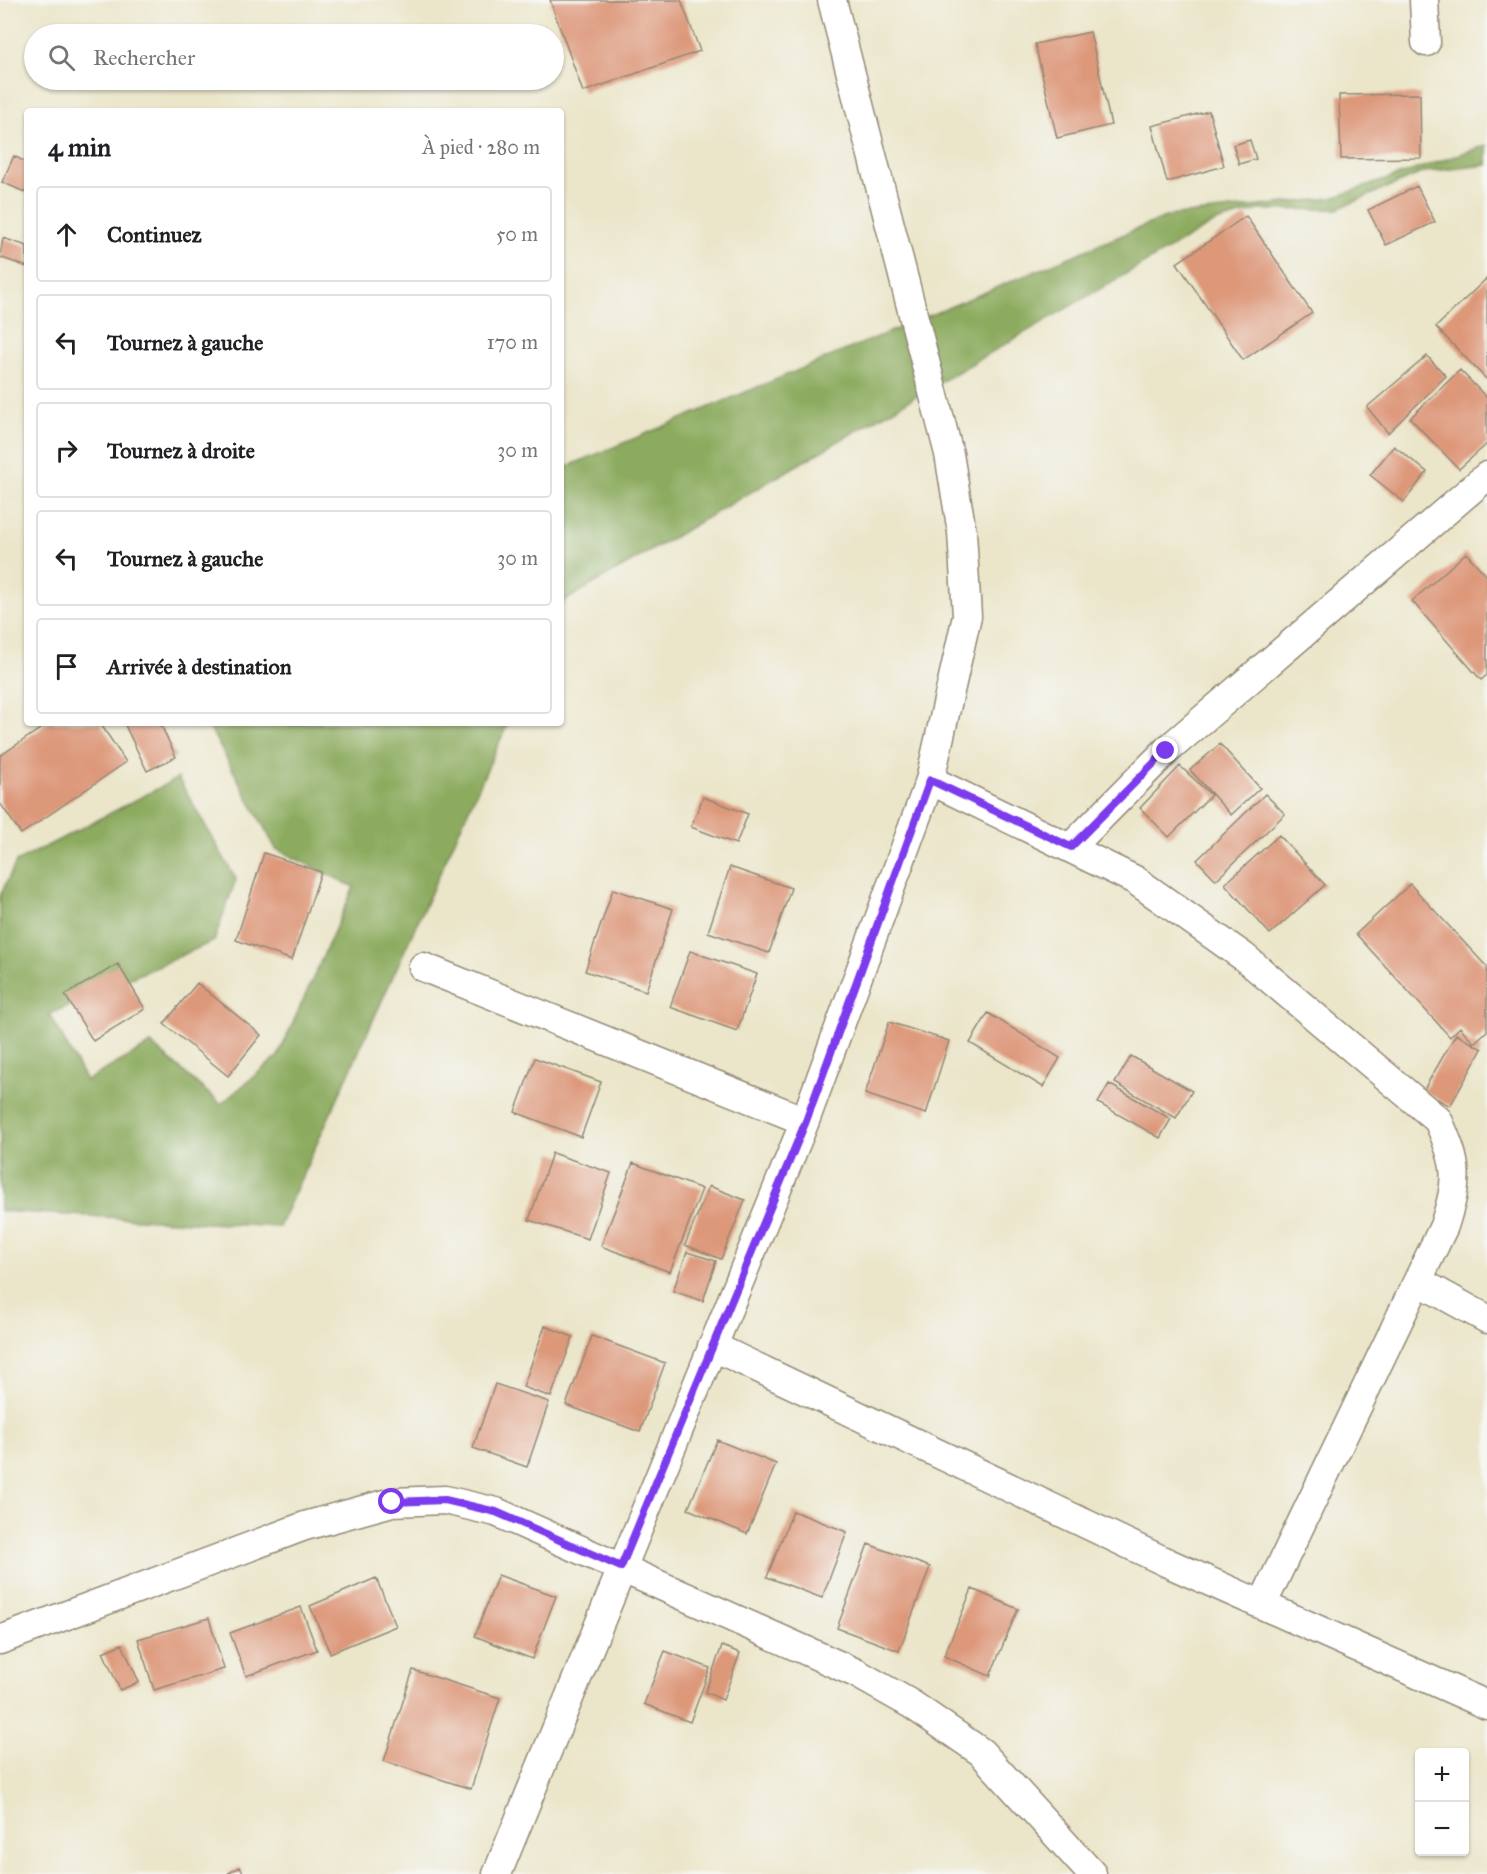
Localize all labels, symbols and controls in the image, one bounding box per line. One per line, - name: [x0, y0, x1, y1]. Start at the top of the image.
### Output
- search box: [24, 24, 564, 90]
- icon: search: [45, 41, 78, 74]
- text: Rechercher: [93, 44, 195, 71]
- text: 4 min: [48, 131, 111, 163]
- text: À pied · 280 m: [422, 135, 540, 159]
- icon: ahead: [50, 218, 83, 251]
- text: Continuez: [107, 221, 202, 248]
- text: 50 m: [496, 222, 538, 246]
- icon: left: [50, 326, 83, 359]
- text: Tournez à gauche: [107, 329, 263, 356]
- text: 170 m: [487, 330, 538, 354]
- icon: right: [50, 434, 83, 467]
- text: Tournez à droite: [107, 437, 255, 464]
- text: 30 m: [497, 438, 538, 462]
- icon: left: [50, 542, 83, 575]
- text: Tournez à gauche: [107, 545, 263, 572]
- text: 30 m: [497, 546, 538, 570]
- icon: arrive: [50, 650, 83, 683]
- text: Arrivée à destination: [107, 653, 292, 680]
- route end: [1152, 737, 1178, 763]
- route start: [378, 1488, 404, 1514]
- map controls: [1415, 1748, 1469, 1856]
- button: +: [1415, 1748, 1469, 1802]
- button: −: [1415, 1802, 1469, 1856]

